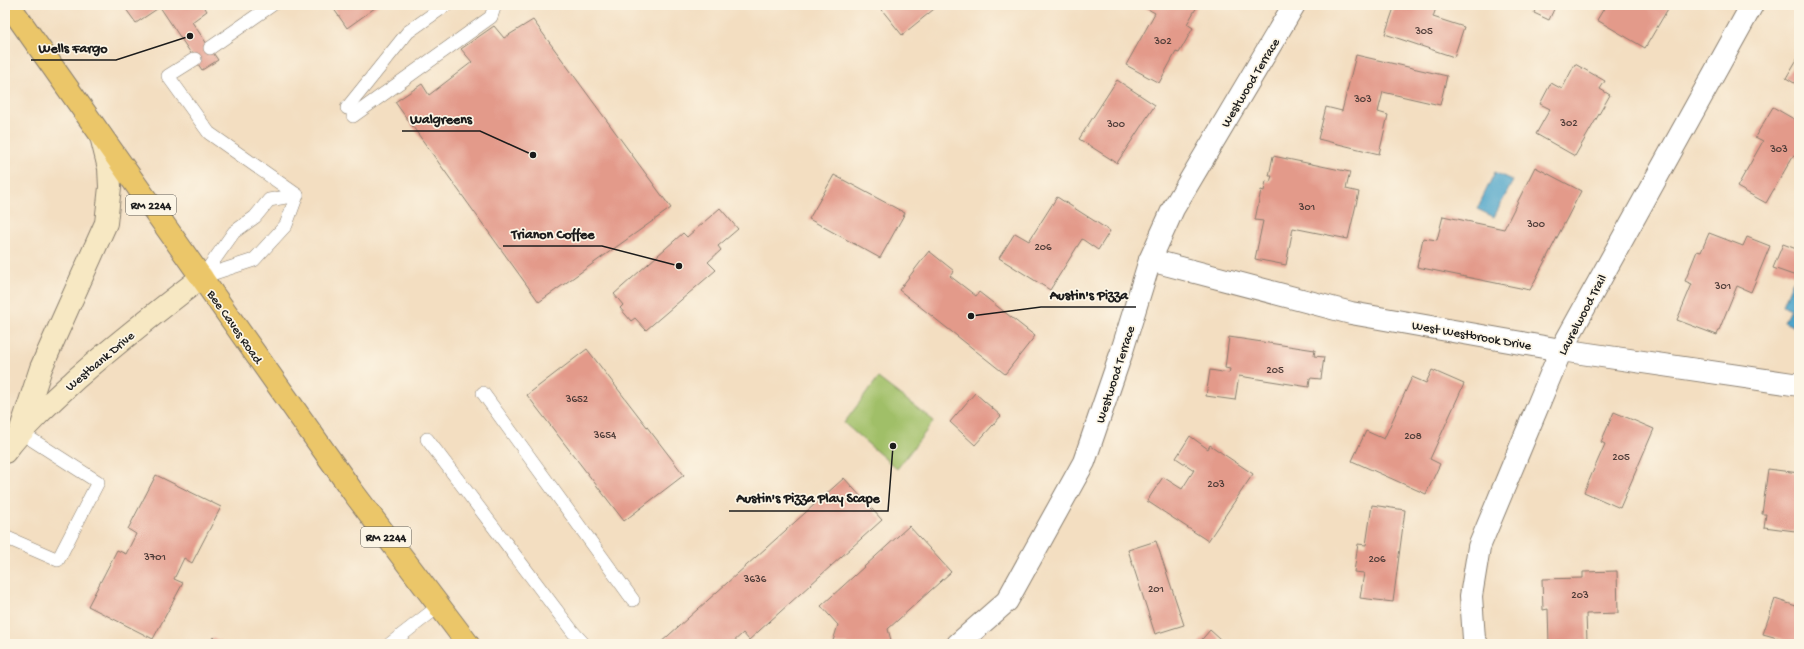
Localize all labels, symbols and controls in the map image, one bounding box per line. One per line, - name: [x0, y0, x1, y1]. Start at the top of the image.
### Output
- house number: 305: [1414, 26, 1433, 38]
- callout: Wells Fargo: [31, 34, 116, 60]
- house number: 302: [1153, 36, 1172, 48]
- street label: Westwood Terrace: [1219, 36, 1284, 131]
- text: Wells Fargo: [38, 41, 108, 58]
- house number: 303: [1353, 94, 1372, 106]
- callout: Walgreens: [402, 105, 480, 131]
- text: Walgreens: [409, 112, 473, 129]
- house number: 302: [1559, 118, 1578, 130]
- house number: 300: [1106, 119, 1125, 131]
- house number: 303: [1769, 144, 1788, 156]
- road number: RM 2244: [126, 195, 176, 215]
- house number: 301: [1298, 202, 1315, 214]
- house number: 300: [1526, 219, 1545, 231]
- callout: Trianon Coffee: [503, 220, 602, 246]
- text: Trianon Coffee: [511, 227, 595, 244]
- house number: 206: [1034, 242, 1052, 254]
- street label: Laurelwood Trail: [1556, 272, 1611, 358]
- callout: Austin's Pizza: [1041, 281, 1136, 307]
- house number: 301: [1714, 281, 1731, 293]
- street label: Bee Caves Road: [203, 287, 266, 368]
- text: Austin's Pizza: [1049, 288, 1129, 305]
- street label: West Westbrook Drive: [1411, 319, 1533, 354]
- street label: Westwood Terrace: [1094, 324, 1139, 425]
- street label: Westbank Drive: [63, 329, 138, 395]
- house number: 205: [1266, 365, 1284, 377]
- house number: 3652: [565, 394, 589, 406]
- house number: 3654: [593, 430, 617, 442]
- house number: 208: [1404, 431, 1422, 443]
- house number: 205: [1612, 452, 1630, 464]
- house number: 203: [1207, 479, 1225, 491]
- callout: Austin's Pizza Play Scape: [729, 485, 888, 511]
- text: Austin's Pizza Play Scape: [735, 491, 881, 508]
- road number: RM 2244: [361, 527, 411, 547]
- house number: 3701: [143, 552, 166, 564]
- house number: 206: [1368, 554, 1386, 566]
- house number: 3636: [743, 574, 767, 586]
- house number: 201: [1148, 584, 1164, 596]
- house number: 203: [1571, 590, 1589, 602]

